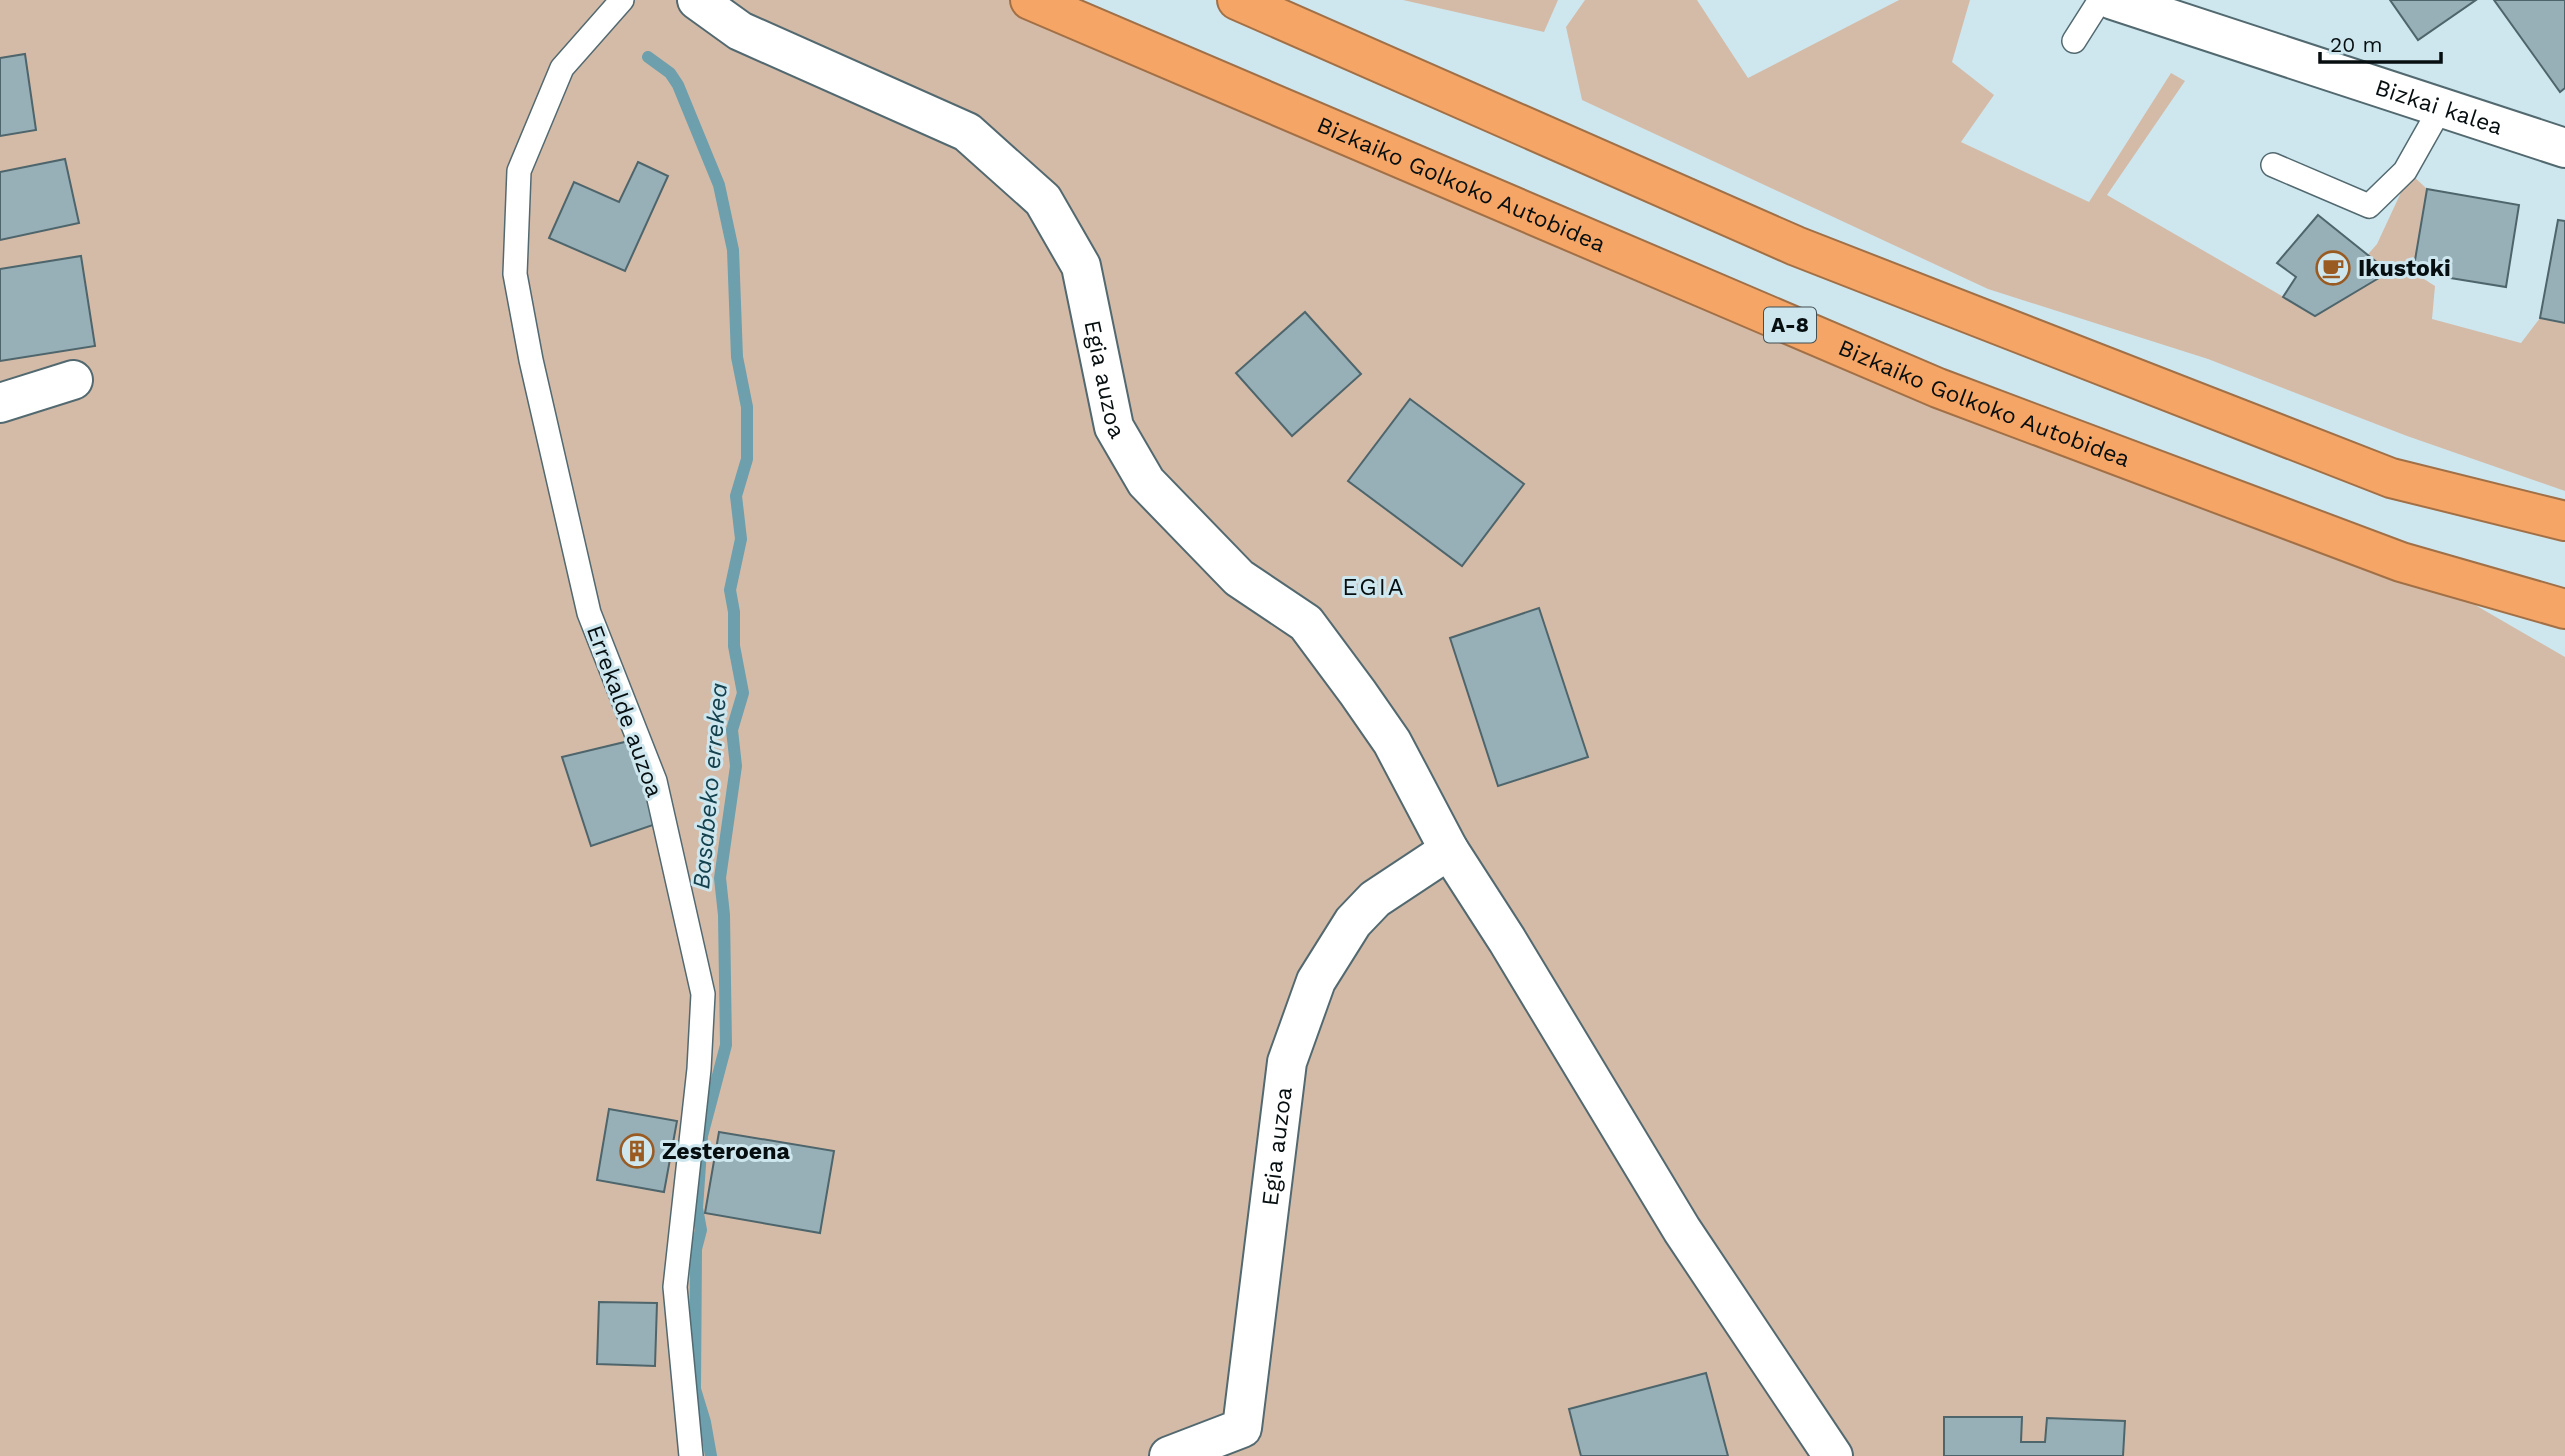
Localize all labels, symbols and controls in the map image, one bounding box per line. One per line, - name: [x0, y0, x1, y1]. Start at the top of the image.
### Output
- scale bar: [2320, 21, 2441, 65]
- text: 20 m: [2330, 32, 2382, 57]
- street label: Bizkai kalea: [2372, 74, 2506, 141]
- street label: Bizkaiko Golkoko Autobidea: [1313, 111, 1609, 258]
- cafe icon: Ikustoki: [2314, 249, 2352, 287]
- place label: Ikustoki: [2358, 255, 2451, 282]
- road number: A-8: [1764, 308, 1816, 342]
- street label: Egia auzoa: [1078, 318, 1131, 443]
- street label: Bizkaiko Golkoko Autobidea: [1834, 334, 2134, 473]
- district label: EGIA: [1342, 573, 1406, 601]
- street label: Errekalde auzoa: [581, 622, 668, 801]
- water label: Basabeko errekea: [687, 681, 733, 890]
- street label: Egia auzoa: [1256, 1085, 1298, 1207]
- building icon: Zesteroena: [618, 1132, 656, 1170]
- place label: Zesteroena: [662, 1138, 790, 1165]

